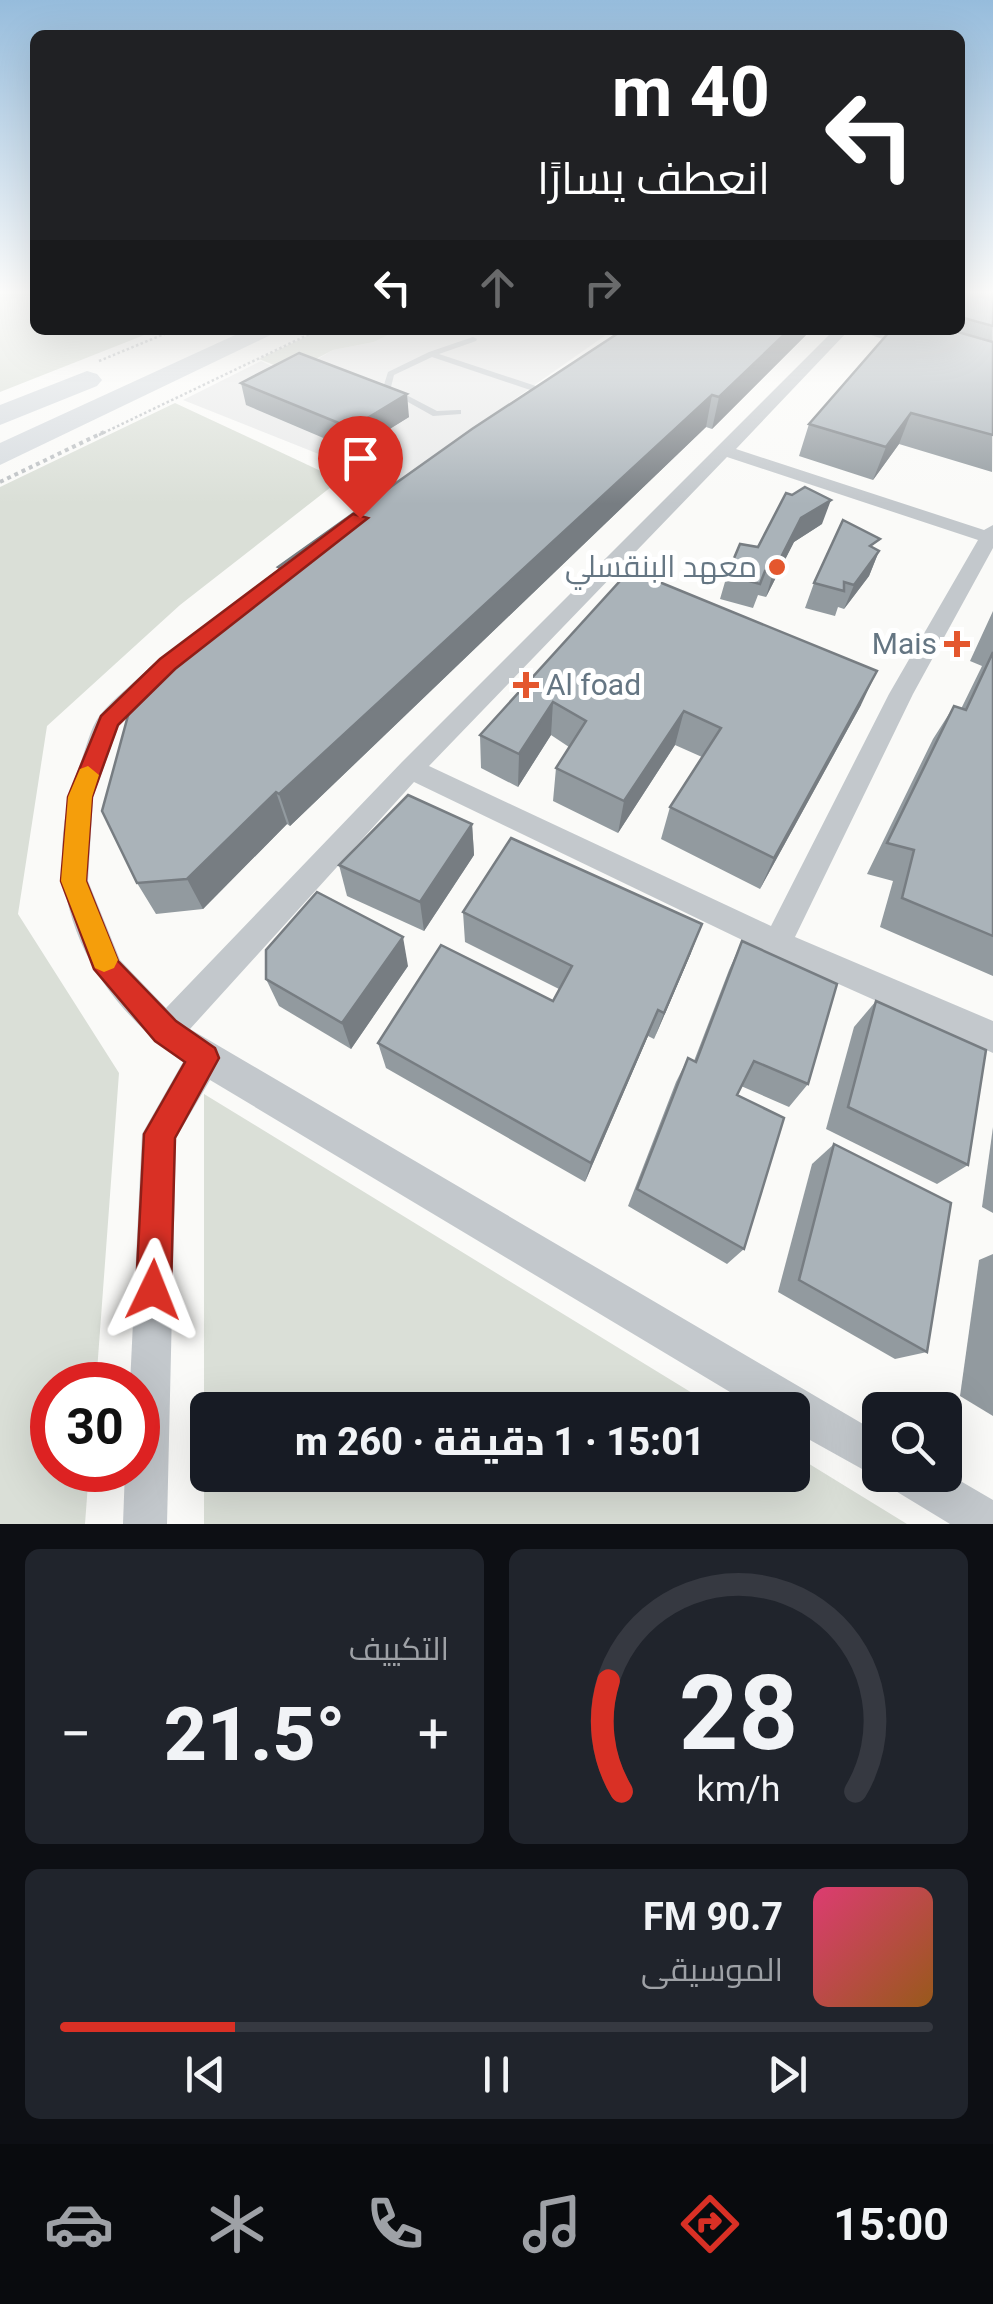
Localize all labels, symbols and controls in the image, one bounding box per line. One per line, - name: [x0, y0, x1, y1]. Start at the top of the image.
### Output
- text: 40 m: [612, 51, 770, 133]
- icon: left: [805, 70, 935, 200]
- text: انعطف يسارًا: [537, 152, 770, 205]
- icon: left: [365, 260, 420, 315]
- icon: ahead: [470, 260, 525, 315]
- icon: right: [575, 260, 630, 315]
- pin: [318, 416, 403, 519]
- icon: arrive: [333, 431, 388, 486]
- place label: معهد البنقسلي: [565, 549, 757, 590]
- marker: معهد البنقسلي: [766, 556, 788, 578]
- place label: Mais: [872, 626, 937, 661]
- marker: Mais: [946, 633, 968, 655]
- place label: Al foad: [546, 667, 641, 702]
- marker: Al foad: [515, 674, 537, 696]
- position arrow: [101, 1238, 205, 1342]
- speed limit sign: 30: [30, 1362, 160, 1492]
- map controls: [862, 1392, 962, 1492]
- button: search: [862, 1392, 962, 1492]
- text: 15:01 · 1 دقيقة · 260 m: [295, 1420, 705, 1464]
- text: التكييف: [349, 1630, 449, 1668]
- text: 28: [679, 1653, 798, 1774]
- text: 21.5°: [164, 1690, 345, 1778]
- text: −: [60, 1702, 91, 1766]
- text: +: [418, 1702, 449, 1766]
- text: km/h: [697, 1768, 780, 1810]
- text: 90.7 FM: [643, 1895, 783, 1939]
- text: الموسيقى: [641, 1951, 783, 1989]
- icon: previous: [178, 2047, 233, 2102]
- icon: pause: [469, 2047, 524, 2102]
- icon: next: [760, 2047, 815, 2102]
- icon: car: [44, 2189, 114, 2259]
- icon: climate: [202, 2189, 272, 2259]
- icon: phone: [360, 2189, 430, 2259]
- icon: music: [517, 2189, 587, 2259]
- icon: directions: [675, 2189, 745, 2259]
- text: 15:00: [833, 2198, 949, 2251]

